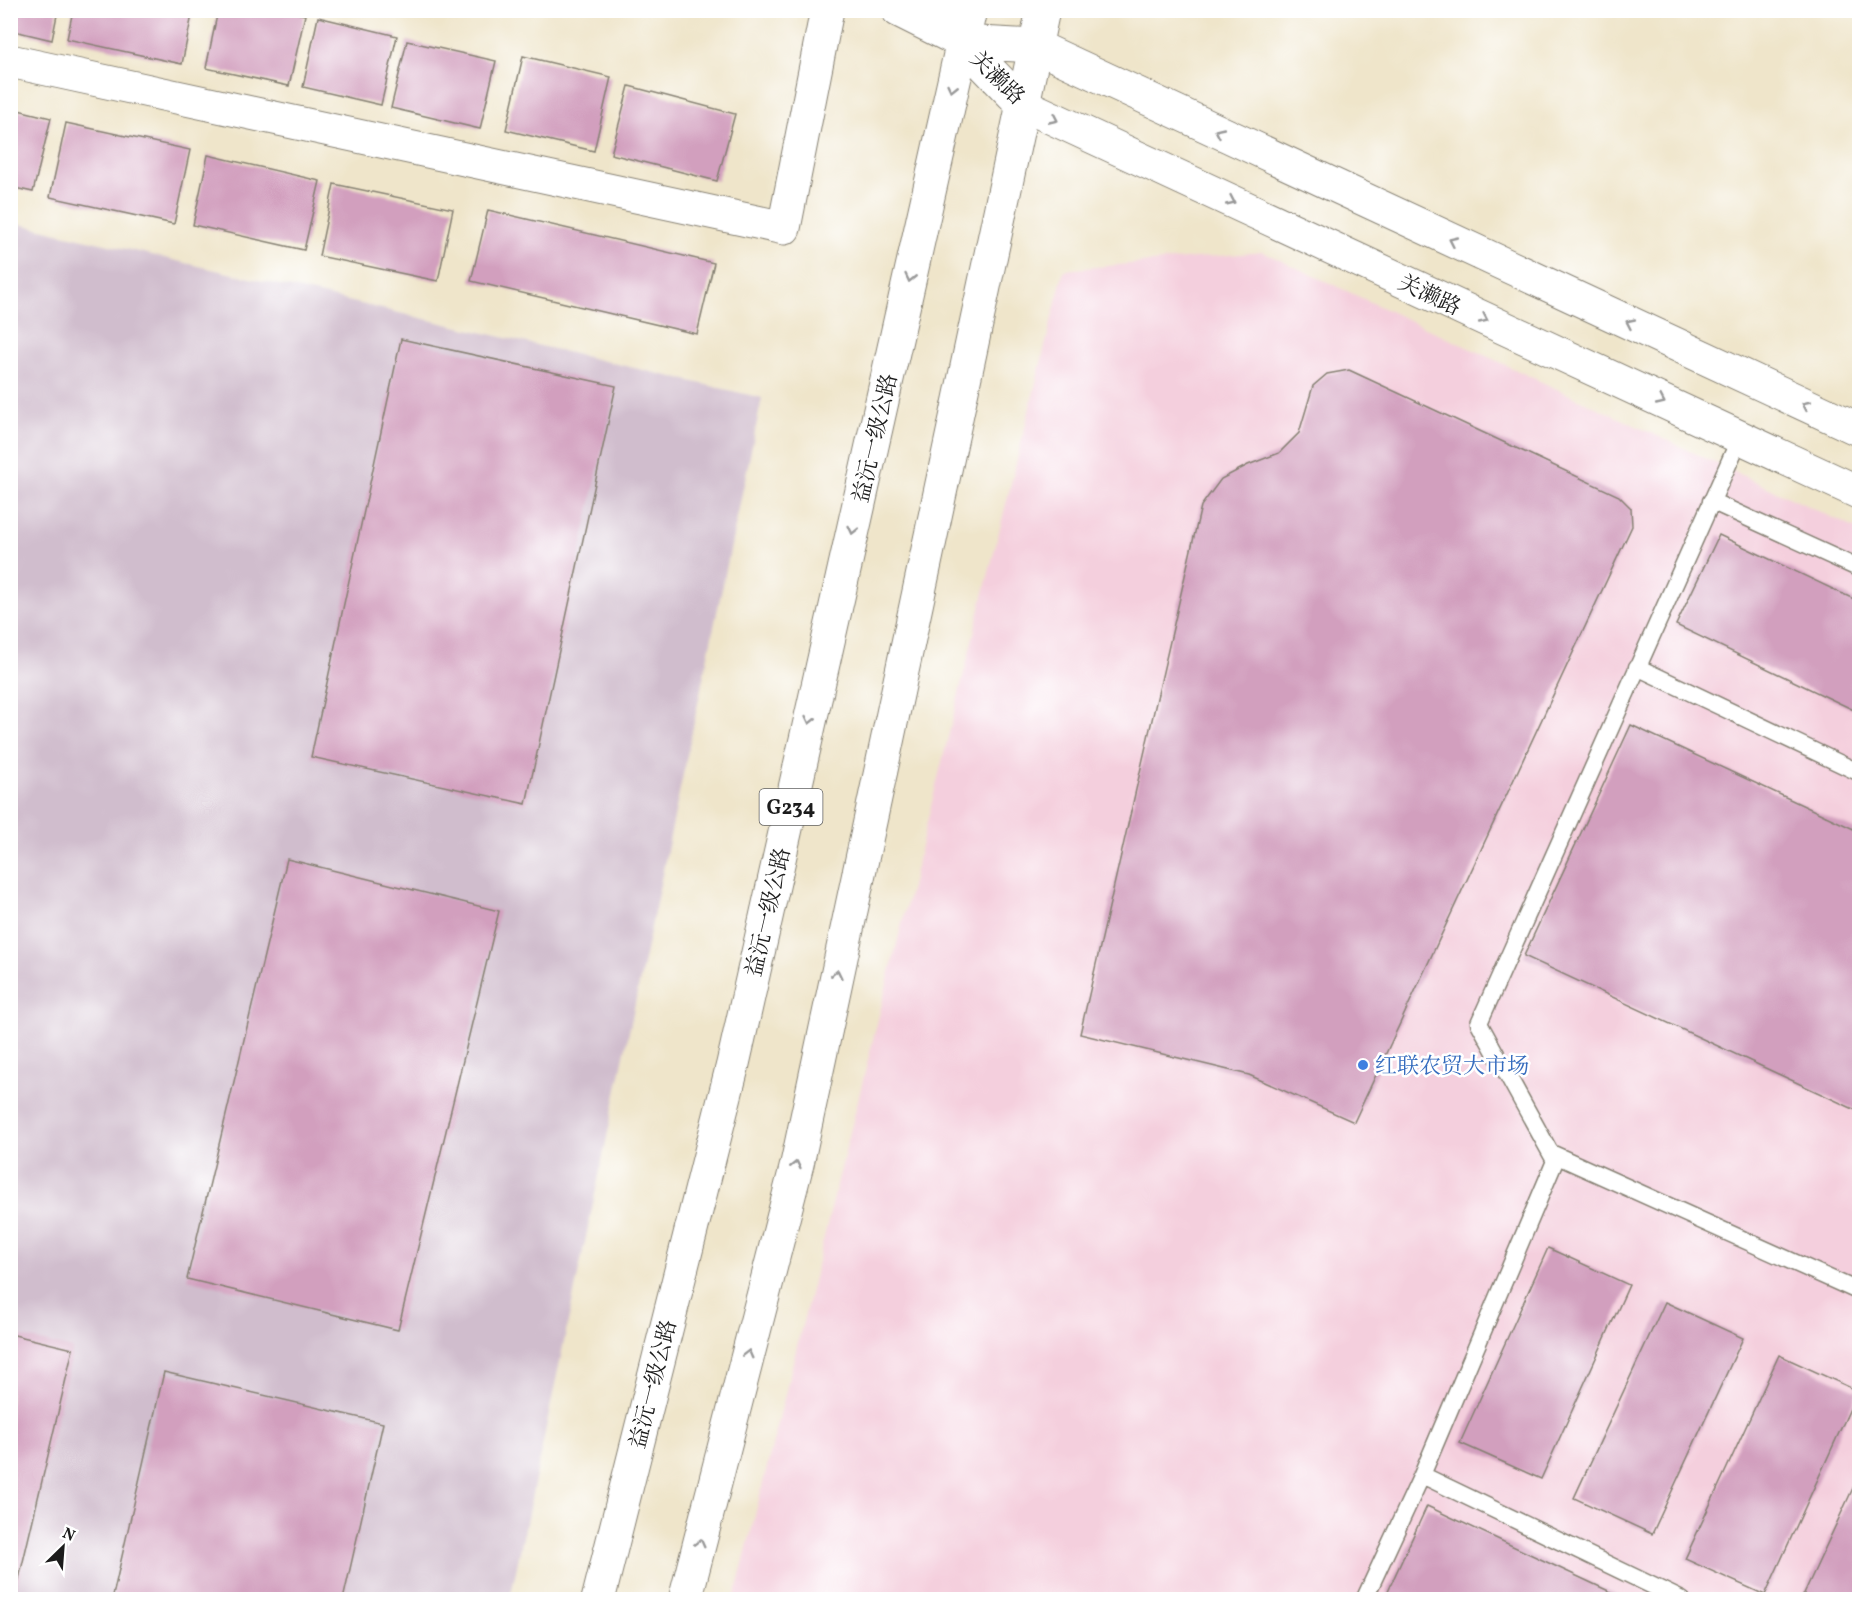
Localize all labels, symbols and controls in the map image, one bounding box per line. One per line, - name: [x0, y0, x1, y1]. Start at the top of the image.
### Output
- street label: 关濑路: [962, 45, 1031, 113]
- one-way arrow: [947, 83, 960, 93]
- one-way arrow: [1048, 112, 1059, 124]
- one-way arrow: [1214, 127, 1225, 139]
- one-way arrow: [1225, 194, 1236, 206]
- one-way arrow: [1448, 236, 1459, 248]
- street label: 关濑路: [1392, 268, 1465, 324]
- one-way arrow: [904, 273, 917, 283]
- one-way arrow: [1478, 312, 1489, 324]
- one-way arrow: [1625, 318, 1636, 330]
- street label: 益沅一级公路: [846, 371, 906, 506]
- one-way arrow: [1655, 394, 1666, 406]
- one-way arrow: [1802, 400, 1813, 412]
- one-way arrow: [847, 525, 860, 535]
- one-way arrow: [805, 715, 818, 725]
- road number: G234: [760, 789, 822, 825]
- street label: 益沅一级公路: [739, 845, 799, 980]
- one-way arrow: [830, 970, 843, 980]
- place label: 红联农贸大市场: [1375, 1052, 1529, 1083]
- marker: 红联农贸大市场: [1356, 1058, 1370, 1072]
- one-way arrow: [789, 1160, 802, 1170]
- street label: 益沅一级公路: [623, 1317, 685, 1452]
- one-way arrow: [741, 1349, 754, 1359]
- north arrow: [33, 1517, 93, 1577]
- text: N: [59, 1523, 79, 1548]
- one-way arrow: [692, 1538, 705, 1548]

